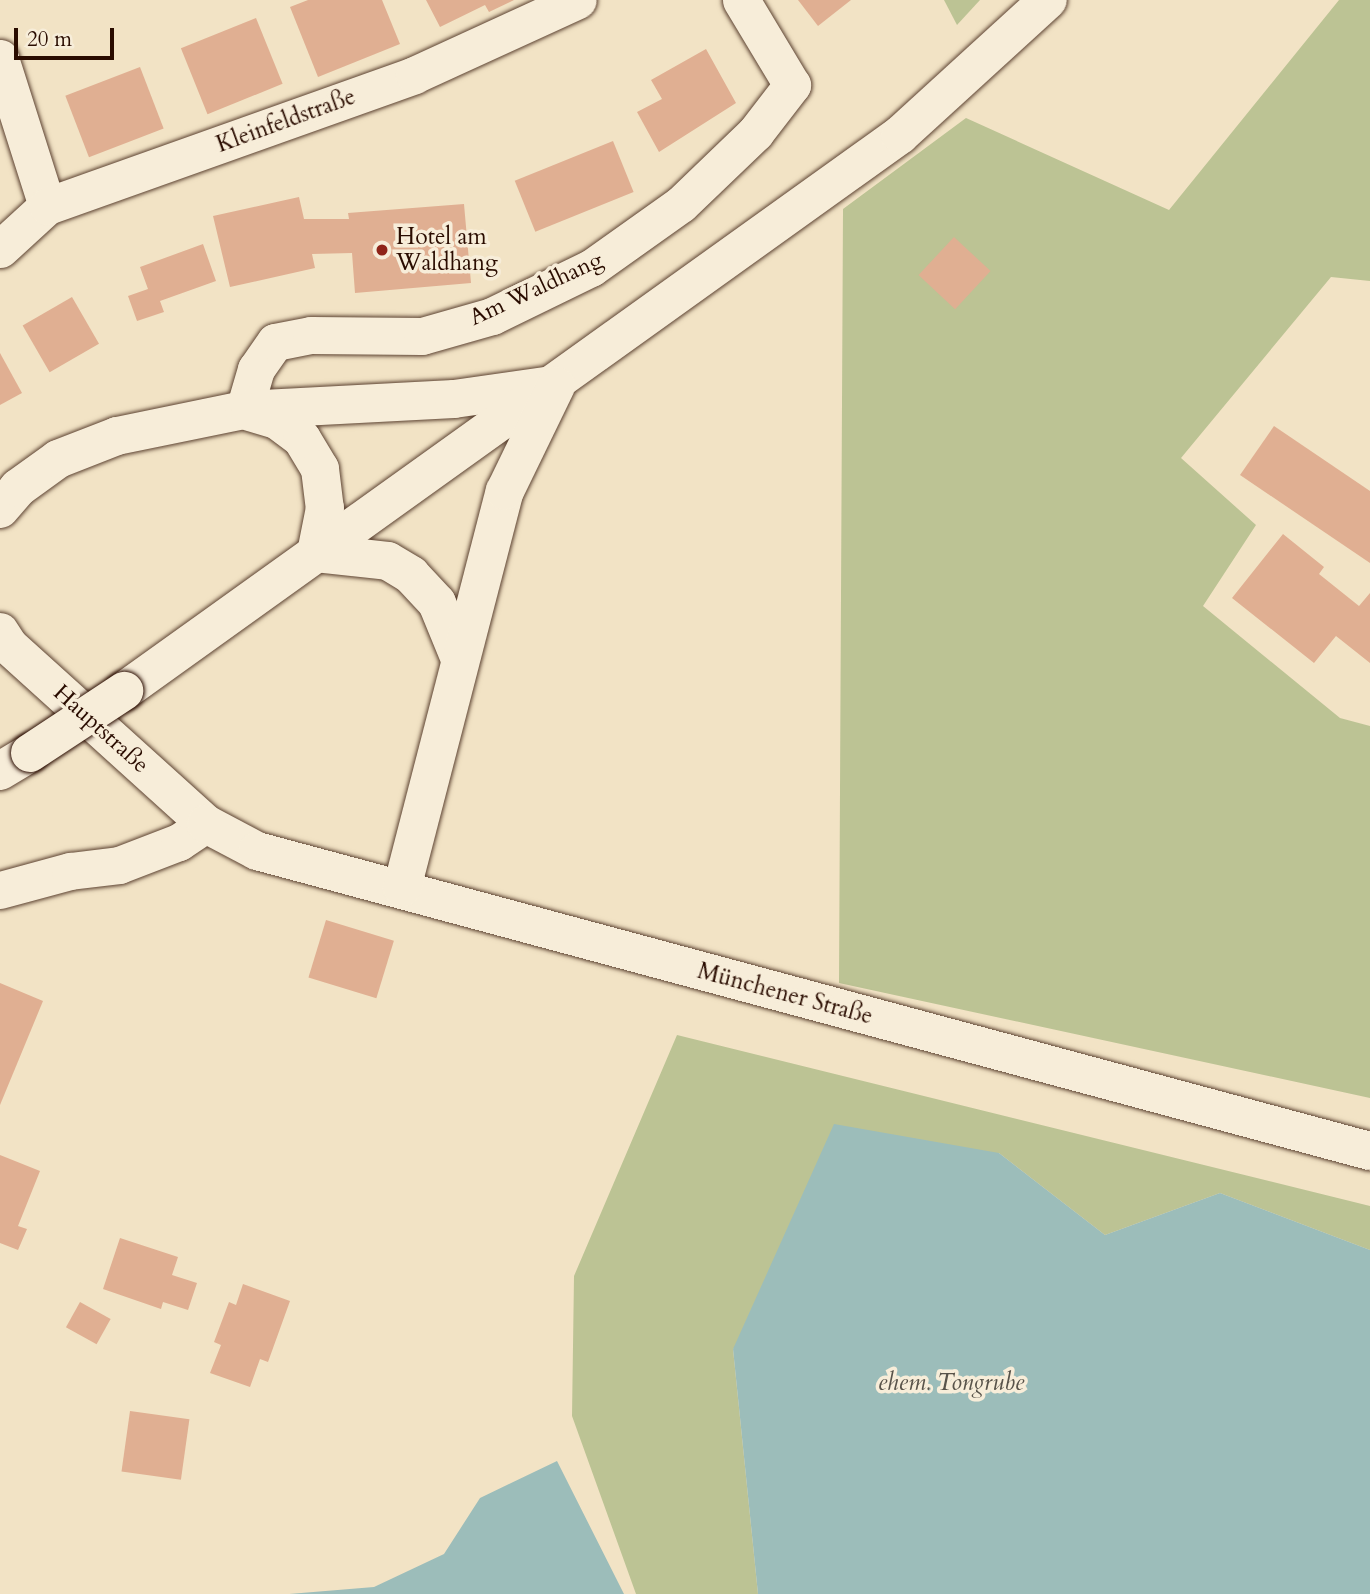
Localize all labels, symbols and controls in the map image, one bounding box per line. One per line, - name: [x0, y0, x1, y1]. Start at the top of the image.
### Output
- scale bar: [18, 14, 117, 58]
- text: 20 m: [27, 25, 72, 54]
- street label: Kleinfeldstraße: [213, 83, 359, 159]
- place label: Hotel am Waldhang: [396, 223, 498, 277]
- marker: Hotel am Waldhang: [374, 242, 390, 258]
- street label: Am Waldhang: [465, 246, 607, 332]
- street label: Hauptstraße: [48, 679, 154, 779]
- street label: Münchener Straße: [694, 957, 876, 1031]
- water label: ehem. Tongrube: [878, 1369, 1024, 1397]

